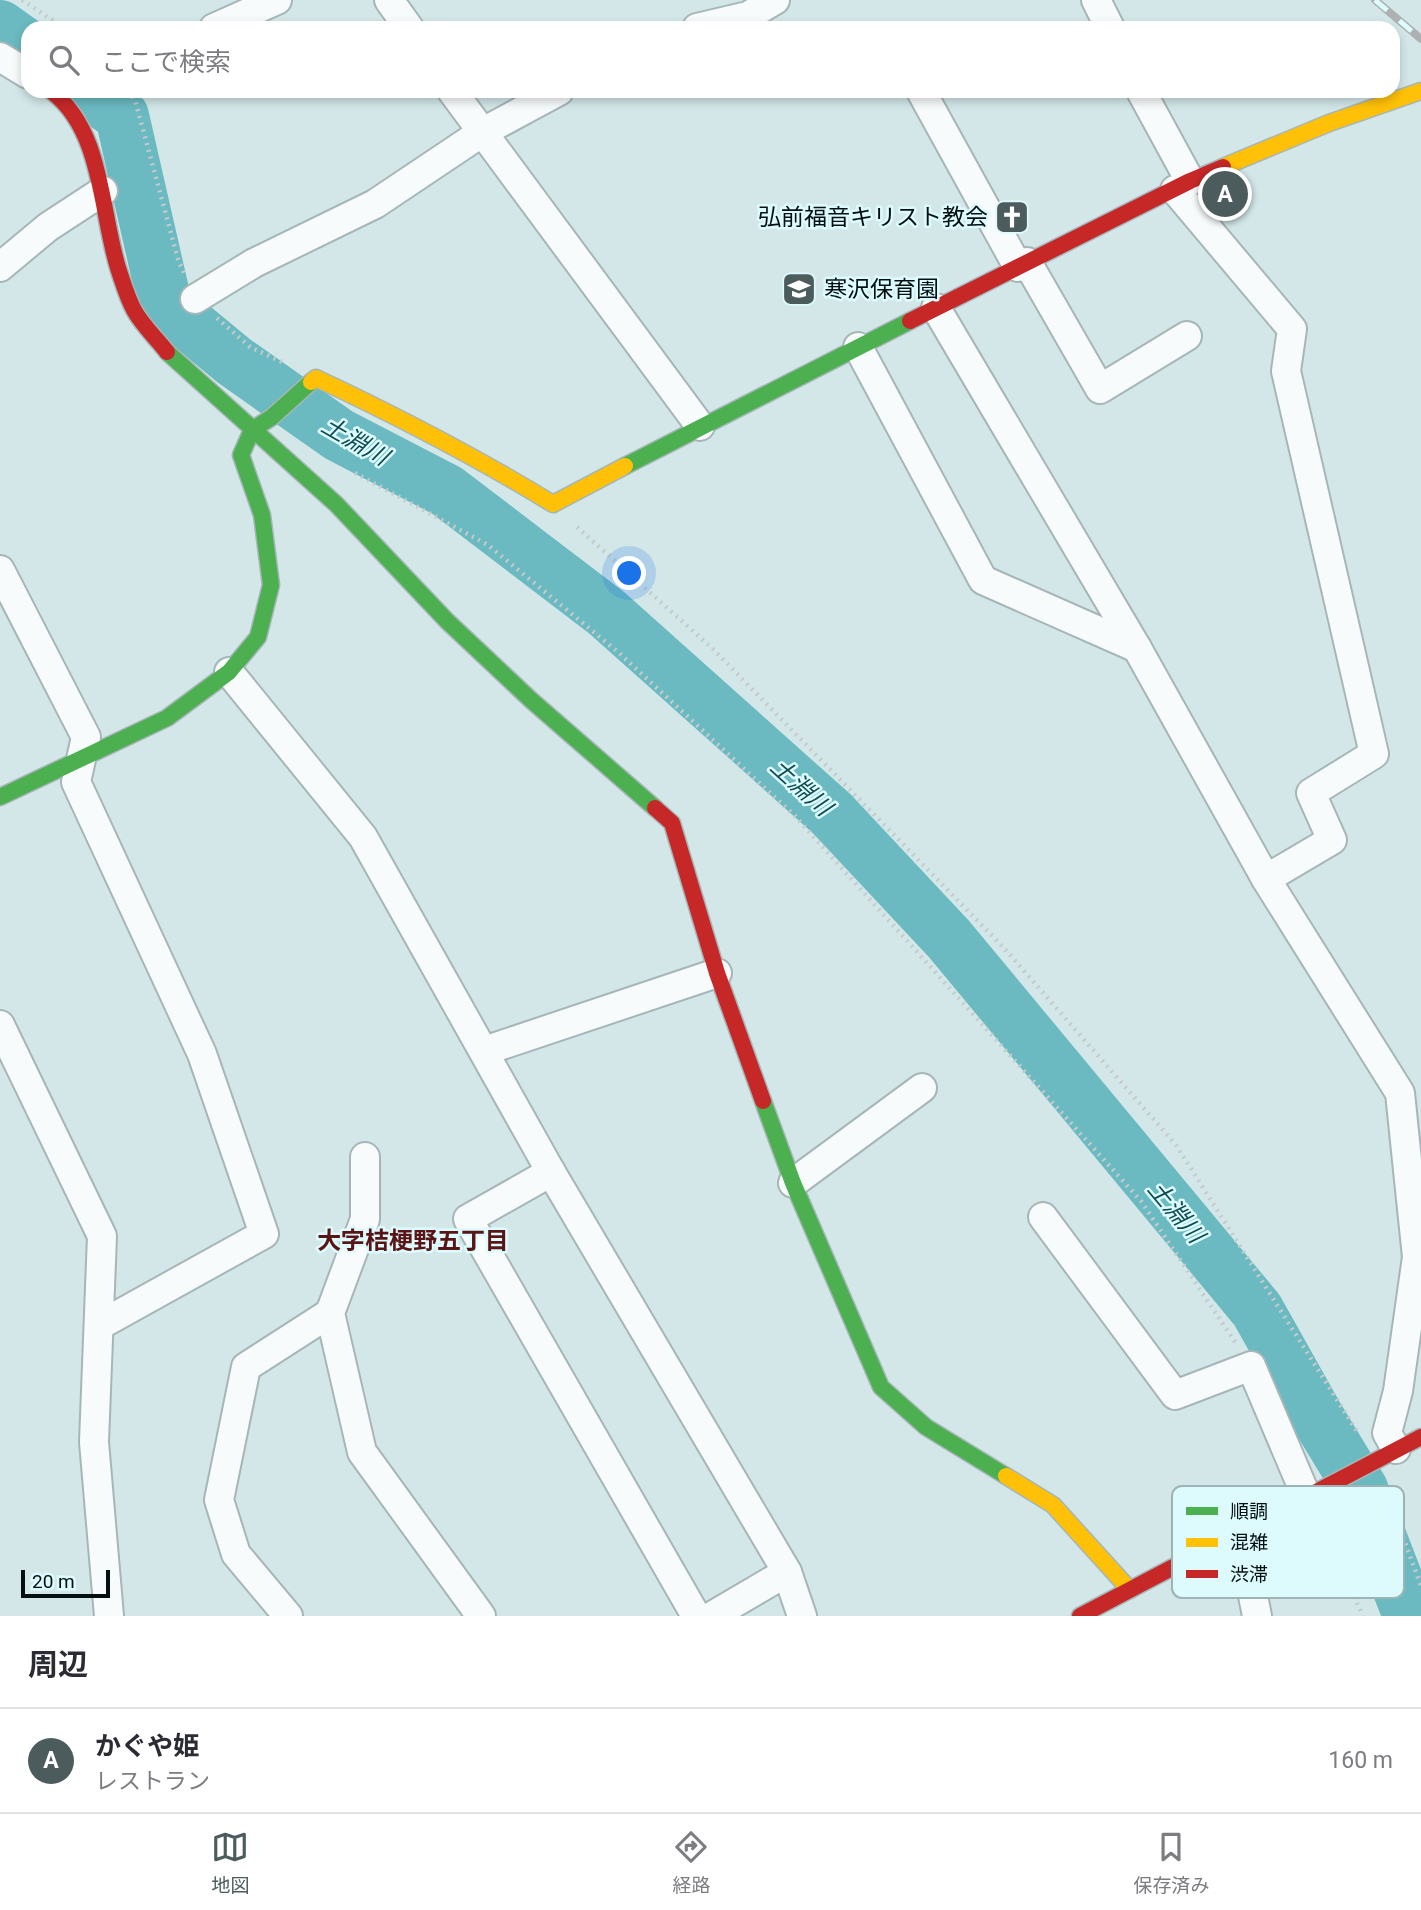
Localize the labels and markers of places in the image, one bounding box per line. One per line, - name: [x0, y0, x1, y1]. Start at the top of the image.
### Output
- pin: A: [1202, 168, 1248, 220]
- church icon: 弘前福音キリスト教会: [993, 198, 1031, 236]
- place label: 弘前福音キリスト教会: [758, 204, 988, 231]
- school or university icon: 寒沢保育園: [780, 270, 818, 308]
- place label: 寒沢保育園: [824, 276, 939, 303]

